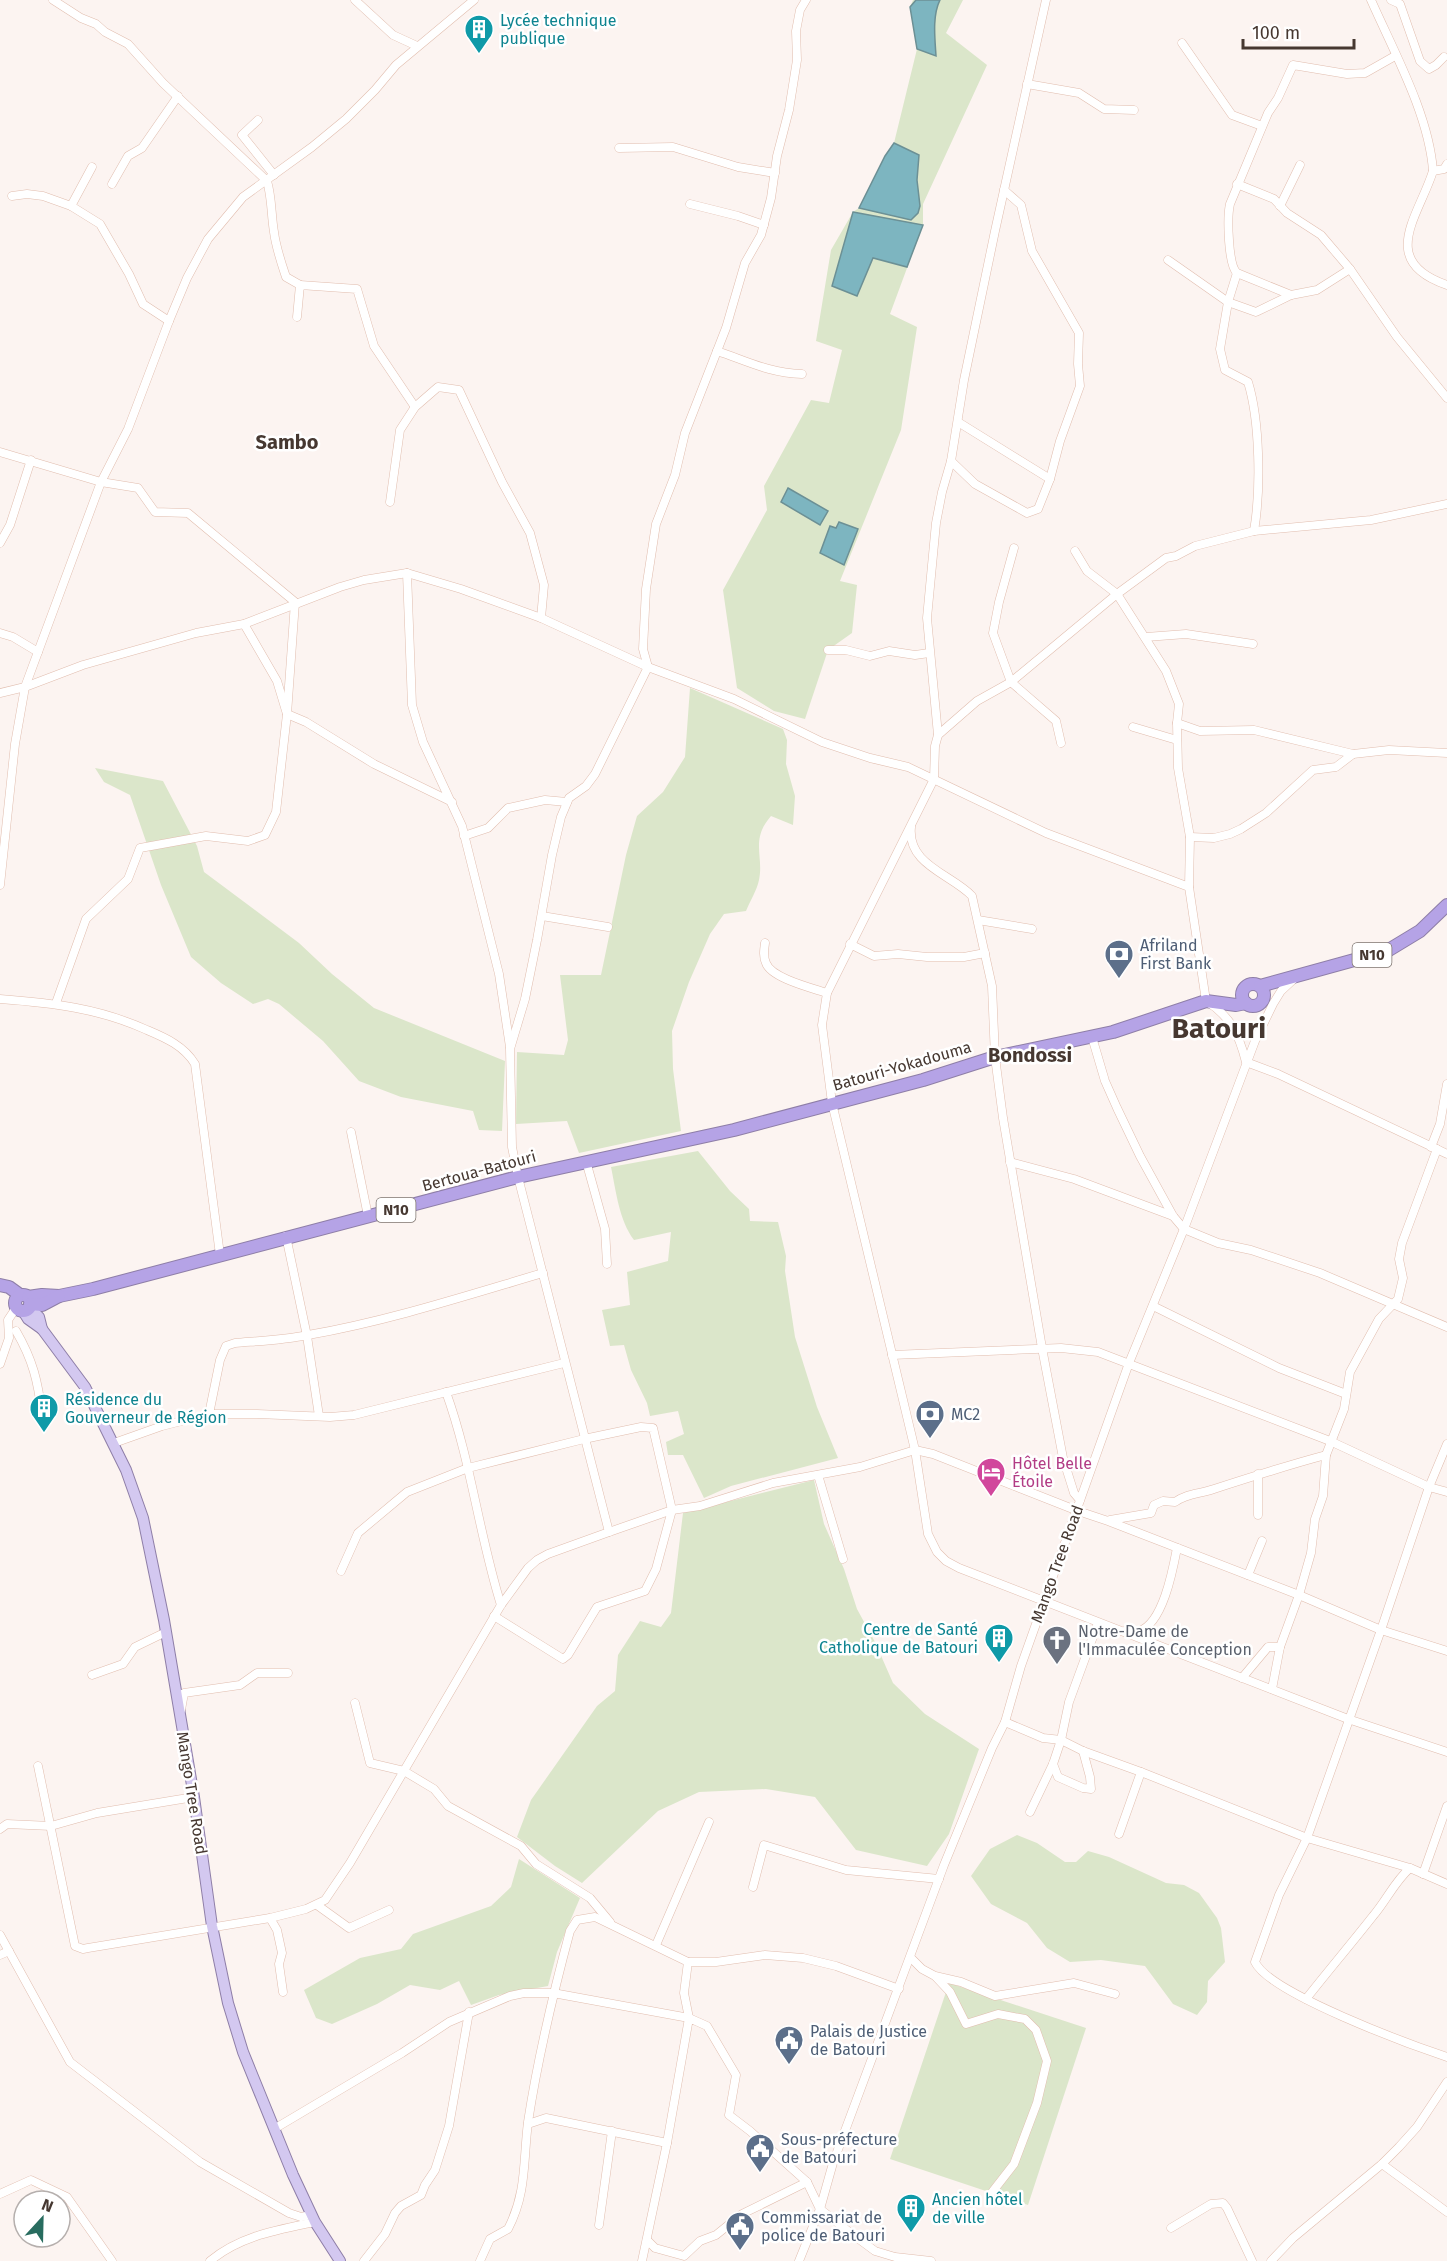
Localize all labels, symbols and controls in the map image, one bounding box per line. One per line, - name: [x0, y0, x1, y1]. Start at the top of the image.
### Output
- place label: Lycée technique publique: [500, 11, 616, 48]
- scale bar: [1243, 12, 1354, 50]
- building icon: Lycée technique publique: [463, 13, 495, 55]
- text: 100 m: [1252, 22, 1300, 44]
- district label: Sambo: [256, 430, 319, 454]
- place label: Afriland First Bank: [1140, 936, 1212, 973]
- bank icon: Afriland First Bank: [1103, 938, 1135, 980]
- road number: N10: [1352, 943, 1392, 967]
- district label: Batouri: [1172, 1012, 1266, 1045]
- street label: Batouri-Yokadouma: [830, 1037, 974, 1095]
- district label: Bondossi: [988, 1043, 1072, 1067]
- street label: Bertoua-Batouri: [420, 1147, 538, 1195]
- road number: N10: [376, 1198, 416, 1222]
- place label: Résidence du Gouverneur de Région: [65, 1390, 227, 1427]
- building icon: Résidence du Gouverneur de Région: [28, 1392, 60, 1434]
- bank icon: MC2: [914, 1398, 946, 1440]
- place label: MC2: [951, 1405, 980, 1424]
- place label: Hôtel Belle Étoile: [1012, 1454, 1092, 1491]
- hotel icon: Hôtel Belle Étoile: [975, 1456, 1007, 1498]
- street label: Mango Tree Road: [1027, 1502, 1087, 1626]
- place label: Centre de Santé Catholique de Batouri: [819, 1620, 978, 1657]
- building icon: Centre de Santé Catholique de Batouri: [983, 1622, 1015, 1664]
- place label: Notre-Dame de l'Immaculée Conception: [1078, 1622, 1252, 1659]
- church icon: Notre-Dame de l'Immaculée Conception: [1041, 1624, 1073, 1666]
- street label: Mango Tree Road: [173, 1730, 211, 1856]
- place label: Palais de Justice de Batouri: [810, 2022, 927, 2059]
- public building icon: Palais de Justice de Batouri: [773, 2024, 805, 2066]
- place label: Sous-préfecture de Batouri: [781, 2130, 897, 2167]
- public building icon: Sous-préfecture de Batouri: [744, 2132, 776, 2174]
- north arrow: [12, 2189, 72, 2249]
- place label: Ancien hôtel de ville: [932, 2190, 1023, 2227]
- building icon: Ancien hôtel de ville: [895, 2192, 927, 2234]
- text: N: [39, 2195, 56, 2216]
- place label: Commissariat de police de Batouri: [761, 2208, 885, 2245]
- public building icon: Commissariat de police de Batouri: [724, 2210, 756, 2252]

